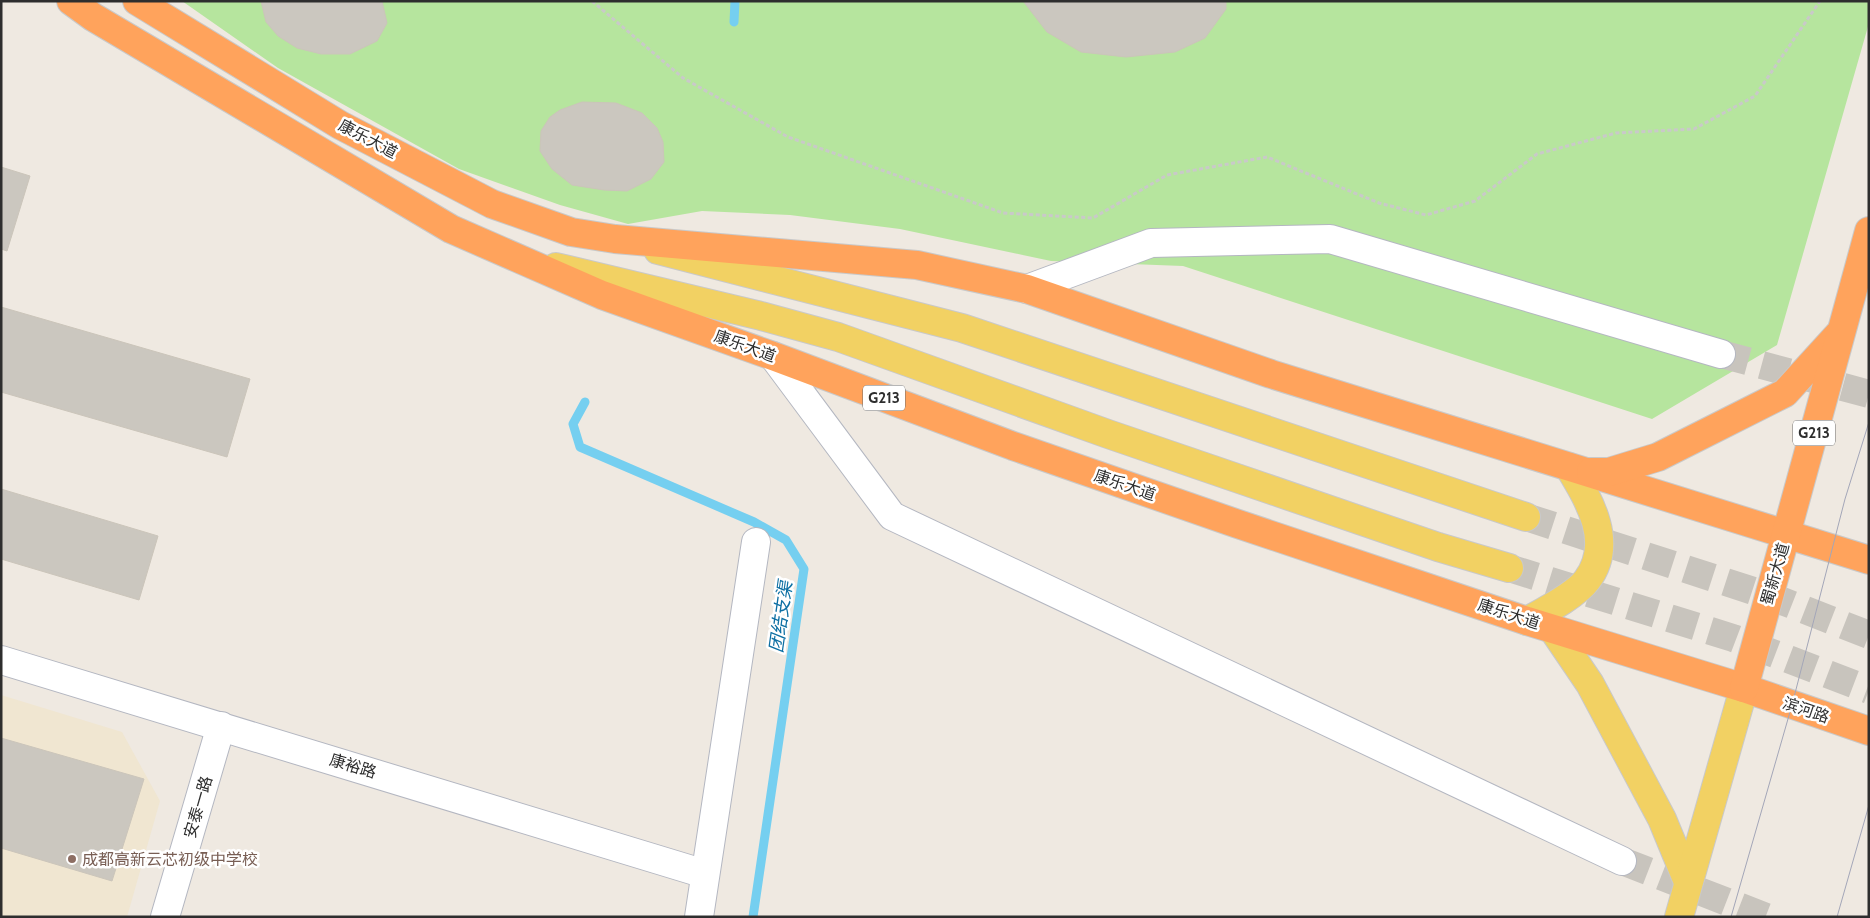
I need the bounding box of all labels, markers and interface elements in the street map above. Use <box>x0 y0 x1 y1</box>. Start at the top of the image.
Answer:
street label: 康乐大道 <box>335 116 401 162</box>
street label: 康乐大道 <box>712 326 778 366</box>
road number: G213 <box>863 386 905 410</box>
road number: G213 <box>1793 420 1835 446</box>
street label: 康乐大道 <box>1092 466 1158 504</box>
street label: 蜀新大道 <box>1757 541 1793 607</box>
water label: 团结支渠 <box>765 577 797 654</box>
street label: 康乐大道 <box>1476 595 1542 633</box>
street label: 滨河路 <box>1780 693 1832 727</box>
street label: 康裕路 <box>327 750 379 782</box>
street label: 安泰一路 <box>180 774 216 840</box>
place label: 成都高新云芯初级中学校 <box>82 850 258 869</box>
marker: 成都高新云芯初级中学校 <box>66 853 78 865</box>

